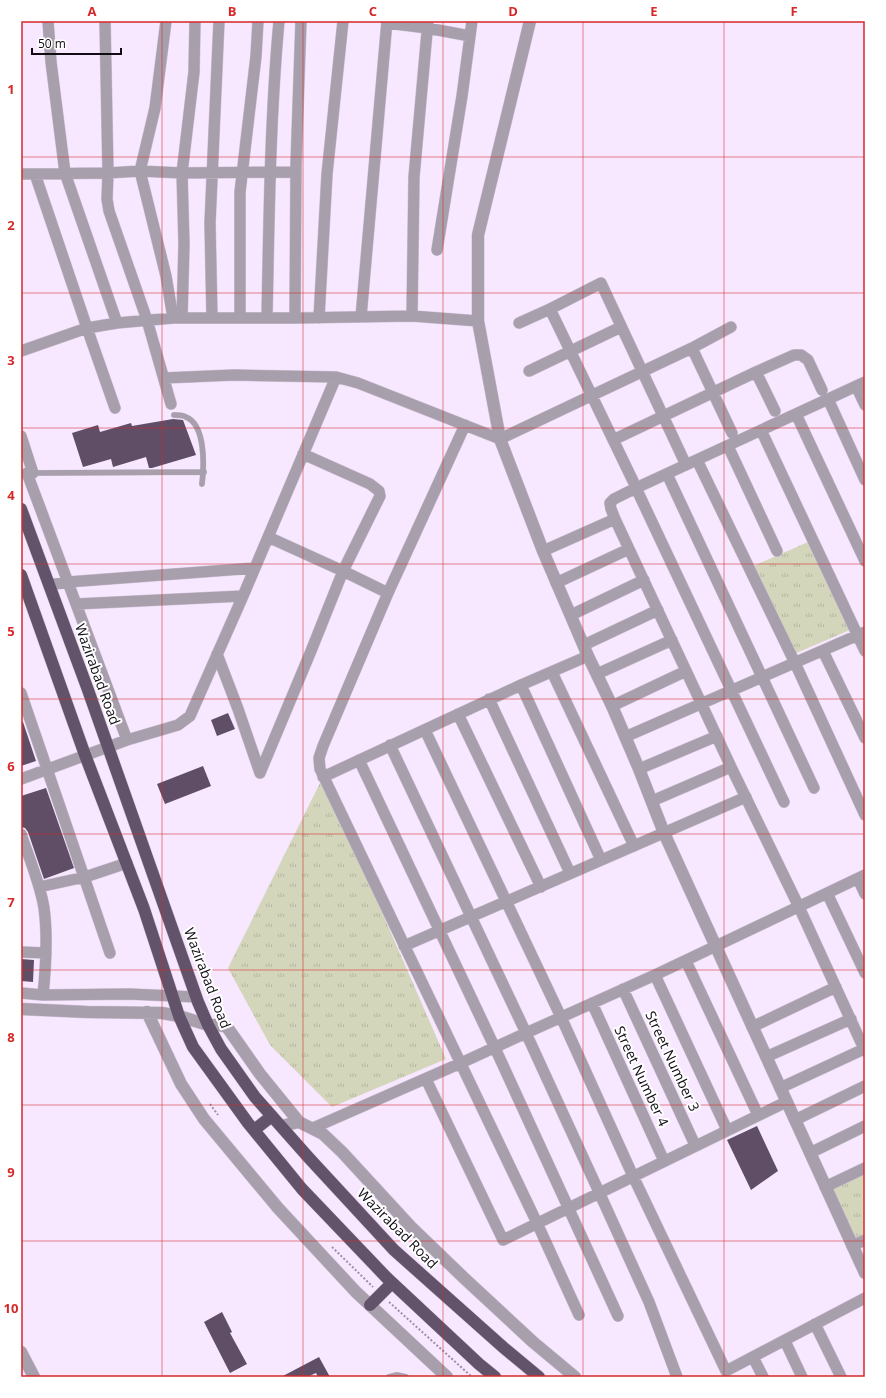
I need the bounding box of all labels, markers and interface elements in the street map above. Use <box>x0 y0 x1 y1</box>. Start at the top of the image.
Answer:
text: A <box>88 2 97 20</box>
text: B <box>228 2 237 20</box>
text: C <box>369 2 377 20</box>
text: D <box>508 2 518 20</box>
text: E <box>650 2 658 20</box>
text: F <box>790 2 798 20</box>
scale bar <box>32 30 121 56</box>
text: 50 m <box>38 35 66 52</box>
text: 1 <box>7 80 15 98</box>
text: 2 <box>7 216 15 234</box>
text: 3 <box>7 351 15 369</box>
text: 4 <box>7 486 15 504</box>
street label: Wazirabad Road <box>71 621 125 727</box>
text: 5 <box>7 622 15 640</box>
text: 6 <box>7 757 15 775</box>
text: 7 <box>7 893 15 911</box>
street label: Wazirabad Road <box>180 925 236 1031</box>
street label: Street Number 3 <box>641 1008 705 1114</box>
street label: Street Number 4 <box>610 1023 674 1129</box>
text: 8 <box>7 1028 15 1046</box>
text: 9 <box>7 1163 15 1181</box>
street label: Wazirabad Road <box>354 1184 442 1272</box>
text: 10 <box>4 1299 18 1317</box>

